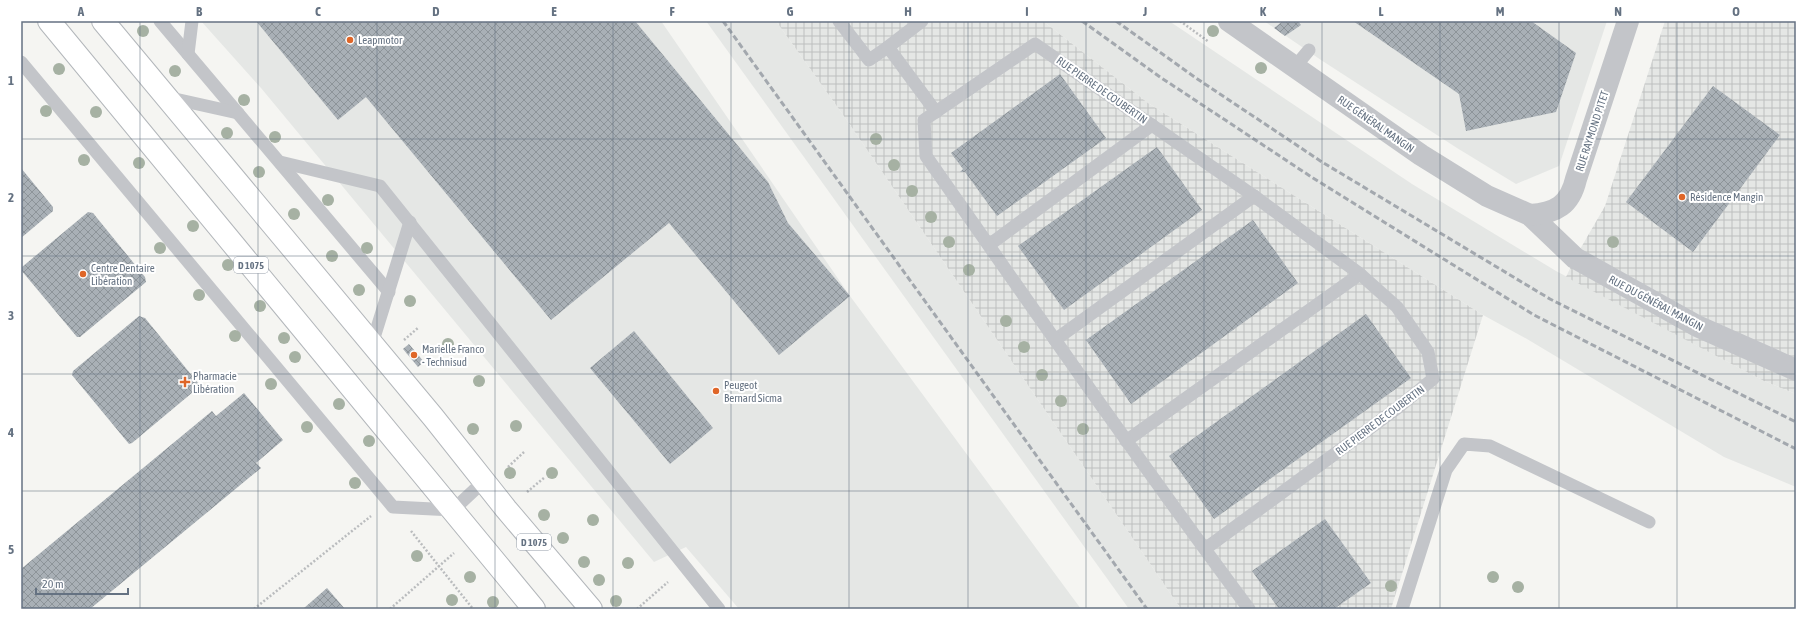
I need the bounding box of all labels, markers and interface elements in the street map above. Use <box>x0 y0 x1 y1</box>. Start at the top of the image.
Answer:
text: A <box>77 4 85 19</box>
text: B <box>196 4 203 19</box>
text: C <box>315 4 321 19</box>
text: D <box>432 4 440 19</box>
text: E <box>551 4 557 19</box>
text: F <box>669 4 675 19</box>
text: G <box>787 4 794 19</box>
text: H <box>904 4 912 19</box>
text: I <box>1025 4 1029 19</box>
text: J <box>1142 4 1147 19</box>
text: K <box>1260 4 1267 19</box>
text: L <box>1378 4 1384 19</box>
text: M <box>1496 4 1505 19</box>
text: N <box>1614 4 1622 19</box>
text: O <box>1732 4 1740 19</box>
place label: Leapmotor <box>358 34 403 46</box>
marker: Leapmotor <box>345 35 355 45</box>
street label: RUE PIERRE DE COUBERTIN <box>1054 54 1150 126</box>
text: 1 <box>8 73 14 88</box>
street label: RUE RAYMOND PITET <box>1573 89 1611 173</box>
street label: RUE GÉNÉRAL MANGIN <box>1335 93 1417 155</box>
text: 2 <box>8 190 14 205</box>
place label: Résidence Mangin <box>1690 191 1763 203</box>
marker: Résidence Mangin <box>1677 192 1687 202</box>
road number: D 1075 <box>234 257 268 273</box>
place label: Centre Dentaire Libération <box>91 262 155 287</box>
marker: Centre Dentaire Libération <box>78 269 88 279</box>
street label: RUE DU GÉNÉRAL MANGIN <box>1607 273 1705 333</box>
text: 3 <box>8 308 14 323</box>
place label: Marielle Franco - Technisud <box>422 343 484 368</box>
marker: Marielle Franco - Technisud <box>409 350 419 360</box>
place label: Pharmacie Libération <box>193 370 237 395</box>
marker: Pharmacie Libération <box>180 377 190 387</box>
place label: Peugeot Bernard Sicma <box>724 379 782 404</box>
street label: RUE PIERRE DE COUBERTIN <box>1333 383 1427 457</box>
marker: Peugeot Bernard Sicma <box>711 386 721 396</box>
text: 4 <box>7 425 14 440</box>
road number: D 1075 <box>517 534 551 550</box>
text: 5 <box>8 542 14 557</box>
scale bar <box>36 570 128 596</box>
text: 20 m <box>42 577 64 591</box>

